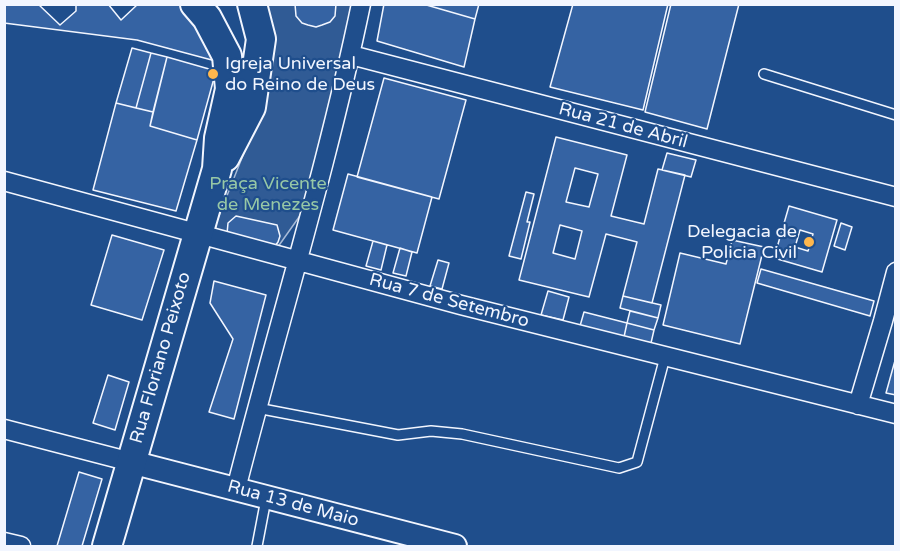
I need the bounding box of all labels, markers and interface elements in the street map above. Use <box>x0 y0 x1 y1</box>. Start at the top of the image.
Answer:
place label: Igreja Universal do Reino de Deus <box>225 53 375 96</box>
marker: Igreja Universal do Reino de Deus <box>206 67 220 81</box>
street label: Rua 21 de Abril <box>556 98 690 154</box>
park label: Praça Vicente de Menezes <box>209 173 327 216</box>
place label: Delegacia de Policia Civil <box>687 221 797 264</box>
marker: Delegacia de Policia Civil <box>802 235 816 249</box>
street label: Rua 7 de Setembro <box>367 269 531 333</box>
street label: Rua Floriano Peixoto <box>126 270 196 446</box>
street label: Rua 13 de Maio <box>225 476 361 532</box>

